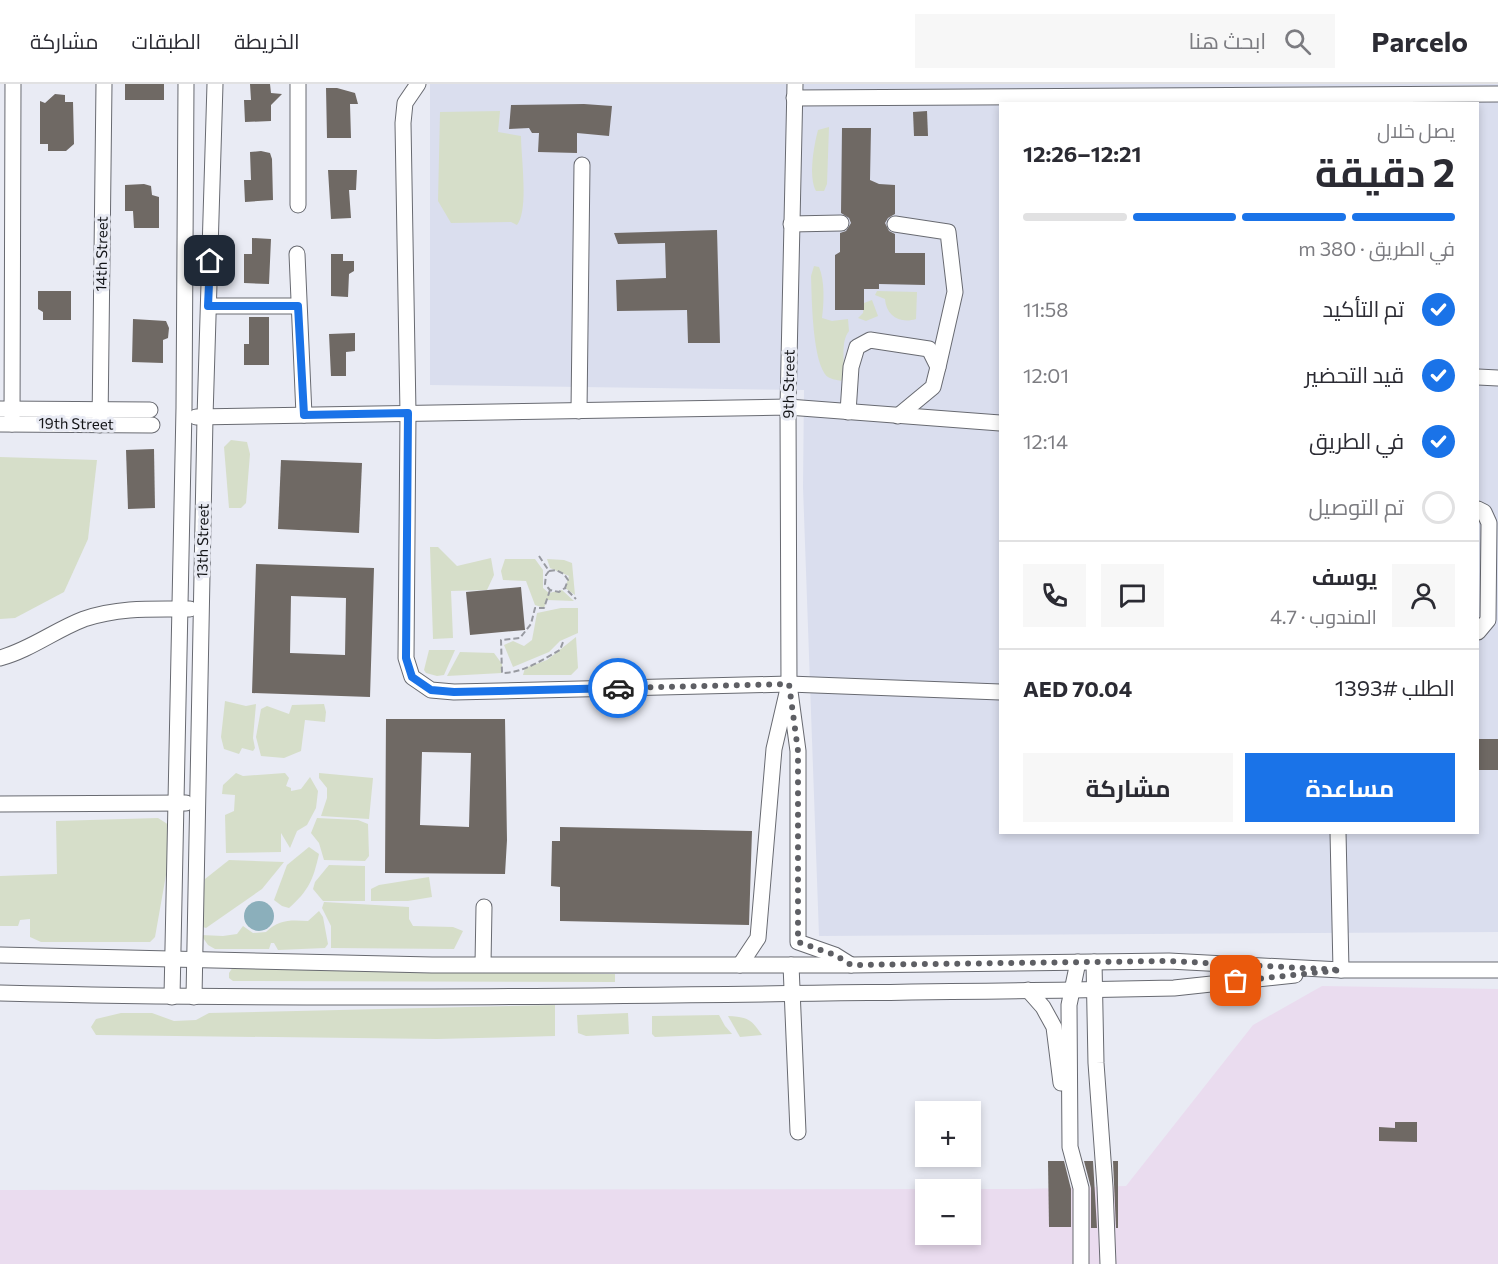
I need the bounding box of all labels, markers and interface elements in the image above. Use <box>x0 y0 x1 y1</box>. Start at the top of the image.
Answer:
search box <box>915 14 1335 68</box>
text: Parcelo <box>1371 24 1468 58</box>
icon: search <box>1281 25 1314 58</box>
text: ابحث هنا <box>1189 27 1266 54</box>
text: مشاركة <box>30 28 99 53</box>
text: الطبقات <box>132 28 201 53</box>
text: الخريطة <box>234 28 300 53</box>
text: يصل خلال <box>1377 118 1455 142</box>
text: 12:21–12:26 <box>1023 140 1142 167</box>
text: 2 دقيقة <box>1315 147 1455 195</box>
street label: 14th Street <box>91 216 111 292</box>
pin <box>184 235 235 286</box>
text: في الطريق · 380 m <box>1298 236 1455 260</box>
icon: home <box>193 244 226 277</box>
icon: check <box>1422 293 1455 326</box>
text: تم التأكيد <box>1323 295 1404 322</box>
text: 11:58 <box>1023 297 1068 321</box>
street label: 9th Street <box>778 349 798 419</box>
icon: check <box>1422 359 1455 392</box>
text: قيد التحضير <box>1305 361 1404 388</box>
text: 12:01 <box>1023 363 1069 387</box>
street label: 19th Street <box>38 413 114 433</box>
icon: check <box>1422 425 1455 458</box>
text: في الطريق <box>1309 427 1404 454</box>
text: 12:14 <box>1023 429 1068 453</box>
text: تم التوصيل <box>1308 493 1404 520</box>
street label: 13th Street <box>192 503 212 579</box>
text: يوسف <box>1312 563 1377 590</box>
button: phone <box>1023 564 1086 627</box>
button: chat <box>1101 564 1164 627</box>
button: person <box>1392 564 1455 627</box>
text: المندوب · 4.7 <box>1270 604 1377 628</box>
courier <box>588 658 648 718</box>
icon: car <box>602 672 635 705</box>
text: الطلب #1393 <box>1335 674 1455 701</box>
text: AED 70.04 <box>1023 675 1132 702</box>
button: مشاركة <box>1023 753 1233 822</box>
button: مساعدة <box>1245 753 1455 822</box>
pin <box>1210 955 1261 1006</box>
icon: bag <box>1219 964 1252 997</box>
map controls <box>915 1101 981 1245</box>
button: + <box>915 1101 981 1167</box>
button: − <box>915 1179 981 1245</box>

